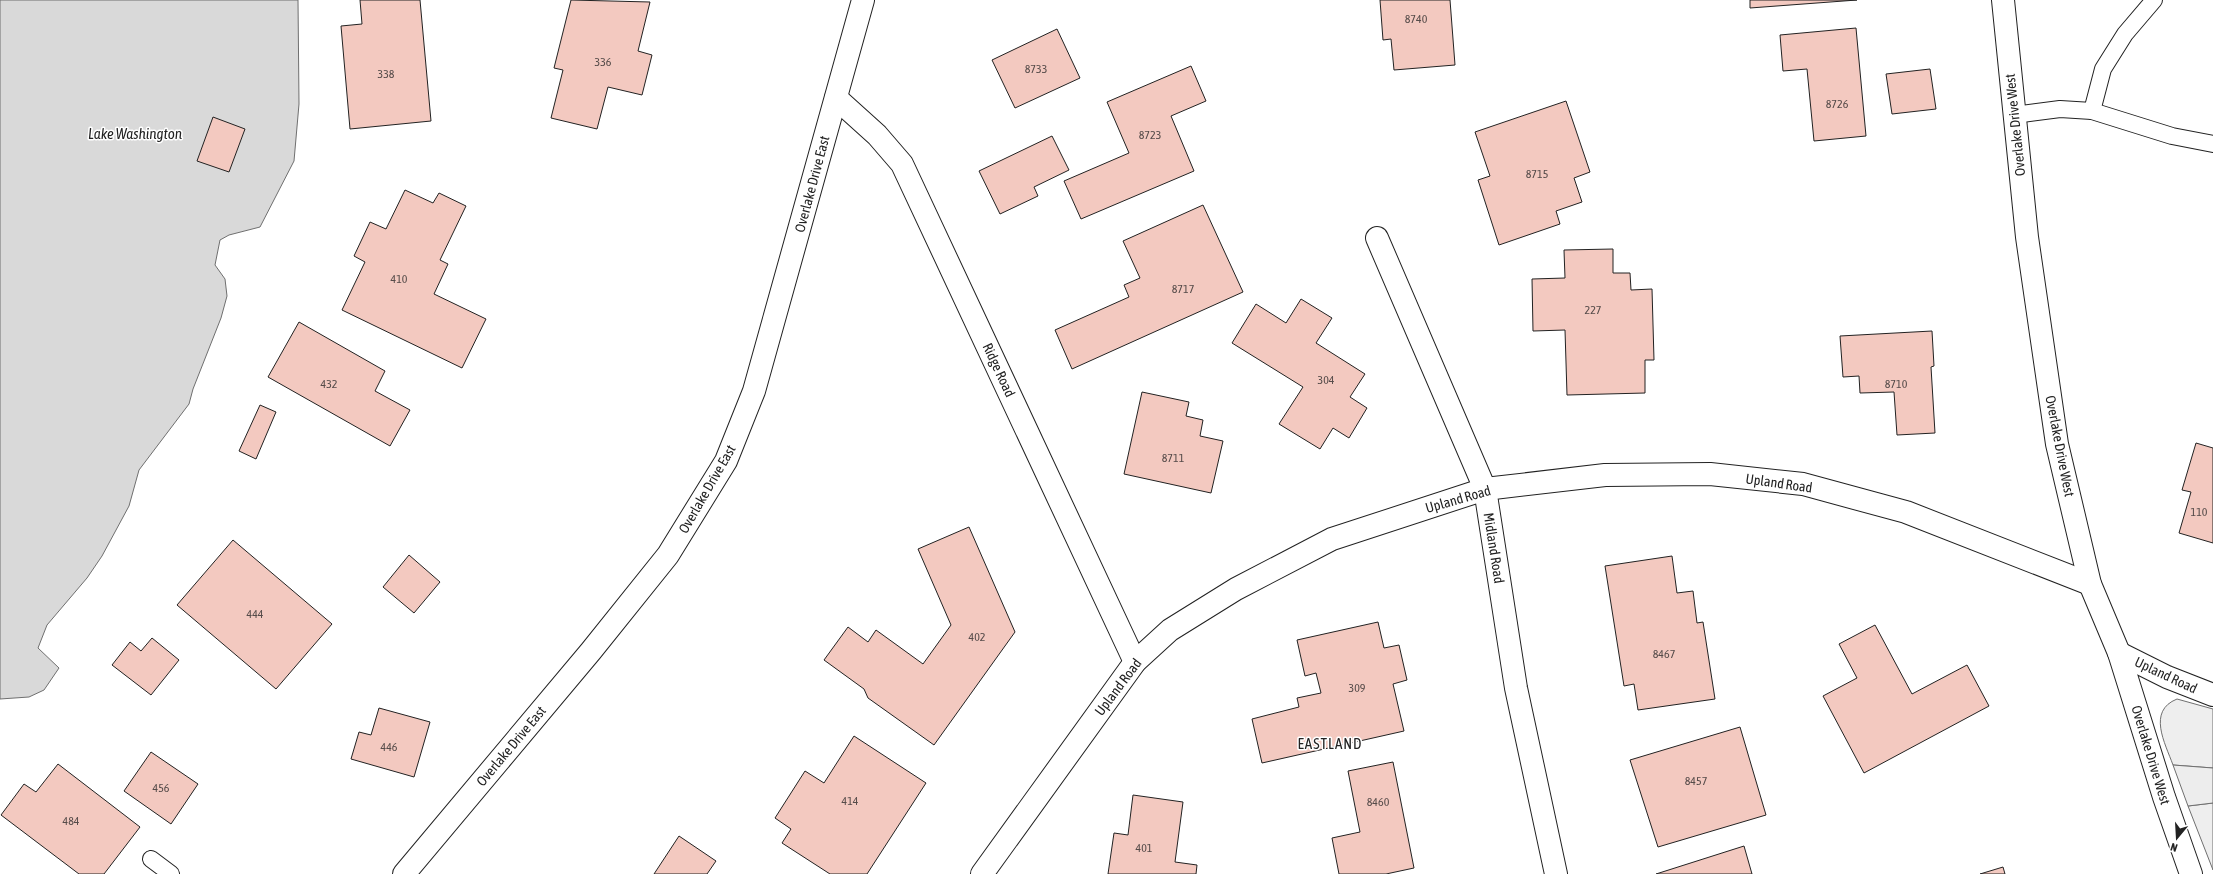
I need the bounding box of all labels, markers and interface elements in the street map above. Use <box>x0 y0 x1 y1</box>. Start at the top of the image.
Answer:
house number: 8740 <box>1405 12 1428 26</box>
house number: 336 <box>595 55 612 69</box>
house number: 8733 <box>1025 62 1047 76</box>
house number: 338 <box>378 67 395 81</box>
street label: Overlake Drive West <box>2002 73 2028 177</box>
house number: 8726 <box>1826 97 1849 111</box>
water label: Lake Washington <box>88 125 182 142</box>
house number: 8723 <box>1139 128 1161 142</box>
street label: Overlake Drive East <box>791 134 833 234</box>
house number: 8715 <box>1526 167 1548 181</box>
house number: 410 <box>391 272 408 286</box>
house number: 8717 <box>1172 282 1195 296</box>
house number: 227 <box>1585 303 1602 317</box>
street label: Ridge Road <box>980 341 1018 399</box>
house number: 304 <box>1318 373 1335 387</box>
house number: 432 <box>321 377 337 391</box>
house number: 8710 <box>1885 377 1908 391</box>
street label: Overlake Drive West <box>2042 394 2078 498</box>
street label: Overlake Drive East <box>675 442 739 536</box>
house number: 8711 <box>1162 451 1185 465</box>
street label: Upland Road <box>1745 470 1813 496</box>
street label: Upland Road <box>1424 482 1492 516</box>
house number: 110 <box>2191 505 2208 519</box>
street label: Midland Road <box>1481 511 1507 585</box>
house number: 444 <box>247 607 264 621</box>
house number: 402 <box>969 630 985 644</box>
house number: 8467 <box>1653 647 1676 661</box>
street label: Upland Road <box>2132 654 2200 696</box>
street label: Upland Road <box>1091 655 1145 719</box>
house number: 309 <box>1349 681 1366 695</box>
street label: Overlake Drive East <box>473 703 549 789</box>
street label: Overlake Drive West <box>2128 703 2174 807</box>
district label: EASTLAND <box>1297 735 1363 752</box>
house number: 446 <box>381 740 398 754</box>
house number: 8457 <box>1685 774 1708 788</box>
house number: 456 <box>153 781 170 795</box>
house number: 414 <box>842 794 859 808</box>
house number: 8460 <box>1367 795 1390 809</box>
house number: 484 <box>63 814 80 828</box>
north arrow <box>2157 818 2197 858</box>
house number: 401 <box>1136 841 1153 855</box>
text: N <box>2169 841 2179 854</box>

